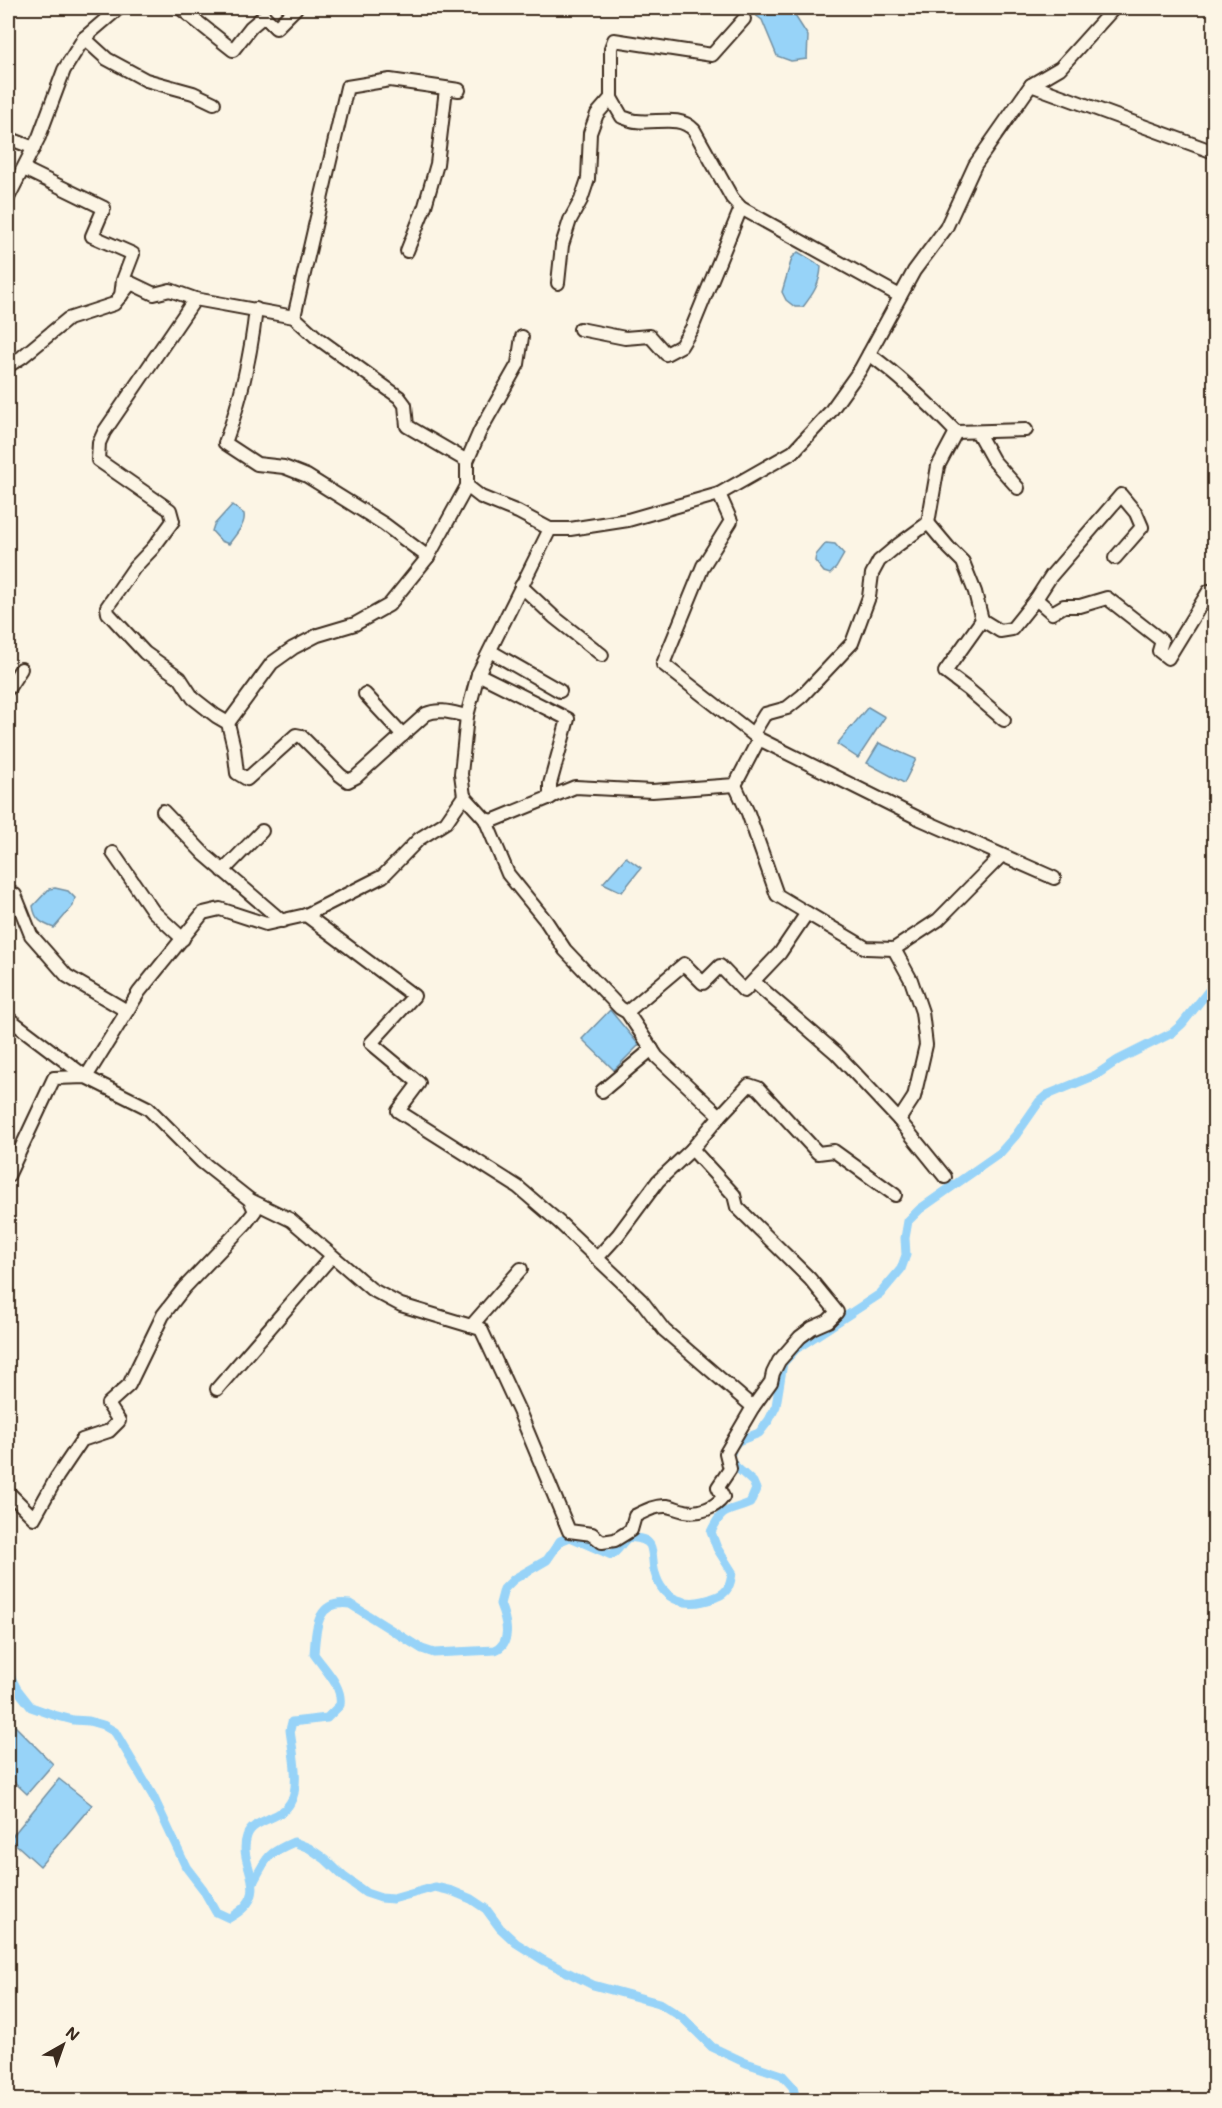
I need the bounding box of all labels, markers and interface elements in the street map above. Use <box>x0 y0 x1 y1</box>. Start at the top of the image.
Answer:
north arrow <box>33 2015 93 2075</box>
text: N <box>62 2021 84 2045</box>

